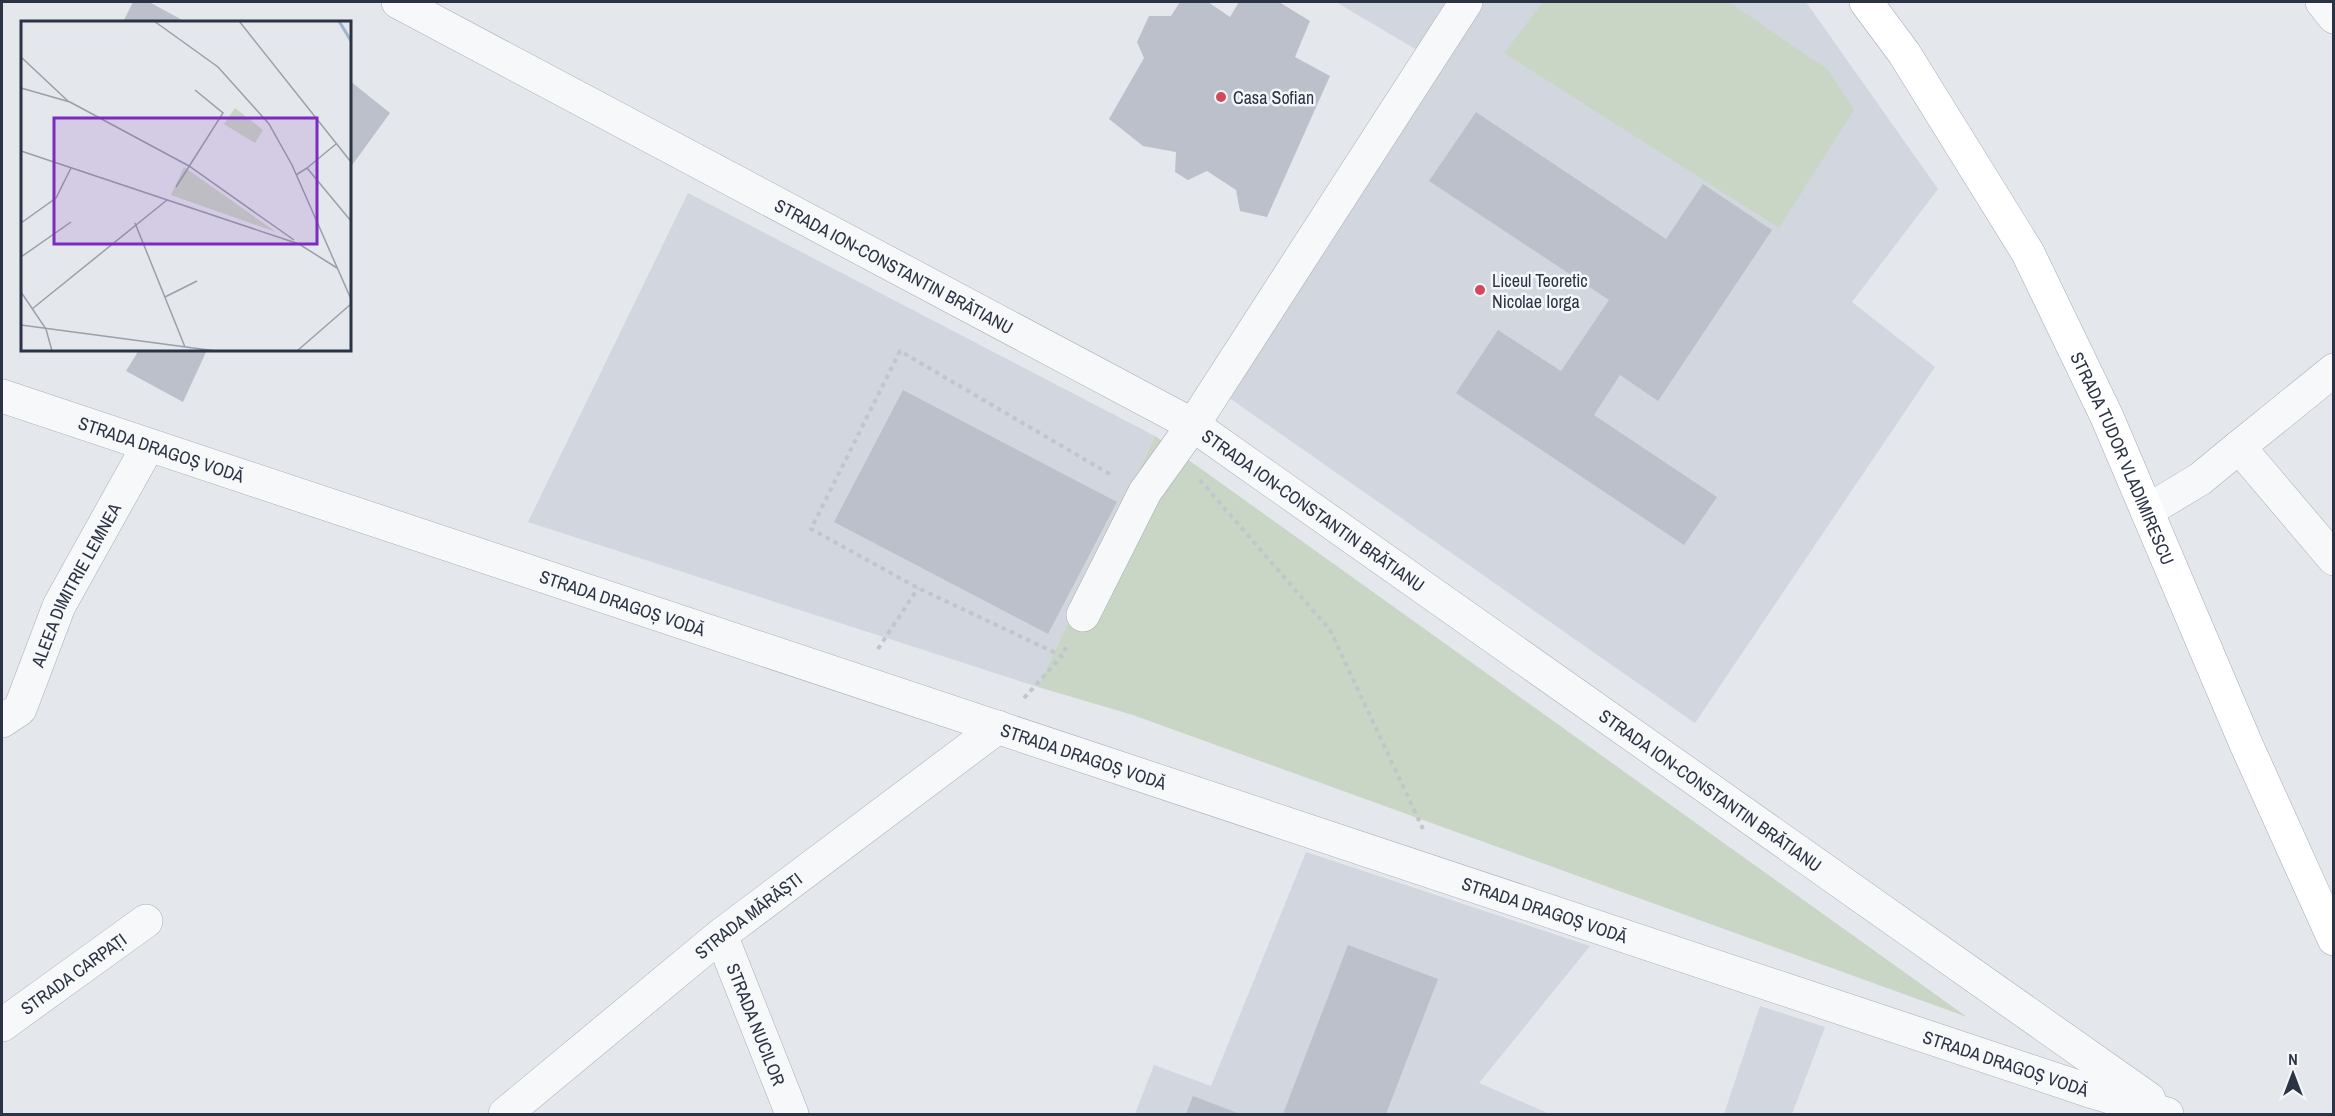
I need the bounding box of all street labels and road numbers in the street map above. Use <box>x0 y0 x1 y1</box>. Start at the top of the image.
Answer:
street label: STRADA ION-CONSTANTIN BRĂTIANU <box>770 192 1018 340</box>
street label: STRADA TUDOR VLADIMIRESCU <box>2065 347 2181 568</box>
street label: STRADA DRAGOȘ VODĂ <box>75 410 248 488</box>
street label: STRADA ION-CONSTANTIN BRĂTIANU <box>1197 423 1430 597</box>
street label: ALEEA DIMITRIE LEMNEA <box>24 498 127 671</box>
street label: STRADA DRAGOȘ VODĂ <box>536 563 709 642</box>
street label: STRADA ION-CONSTANTIN BRĂTIANU <box>1594 703 1827 877</box>
street label: STRADA DRAGOȘ VODĂ <box>998 717 1170 795</box>
street label: STRADA MĂRĂȘTI <box>689 866 807 964</box>
street label: STRADA DRAGOȘ VODĂ <box>1459 870 1631 949</box>
street label: STRADA CARPAȚI <box>15 927 131 1020</box>
street label: STRADA NUCILOR <box>721 959 792 1089</box>
street label: STRADA DRAGOȘ VODĂ <box>1920 1024 2092 1102</box>

